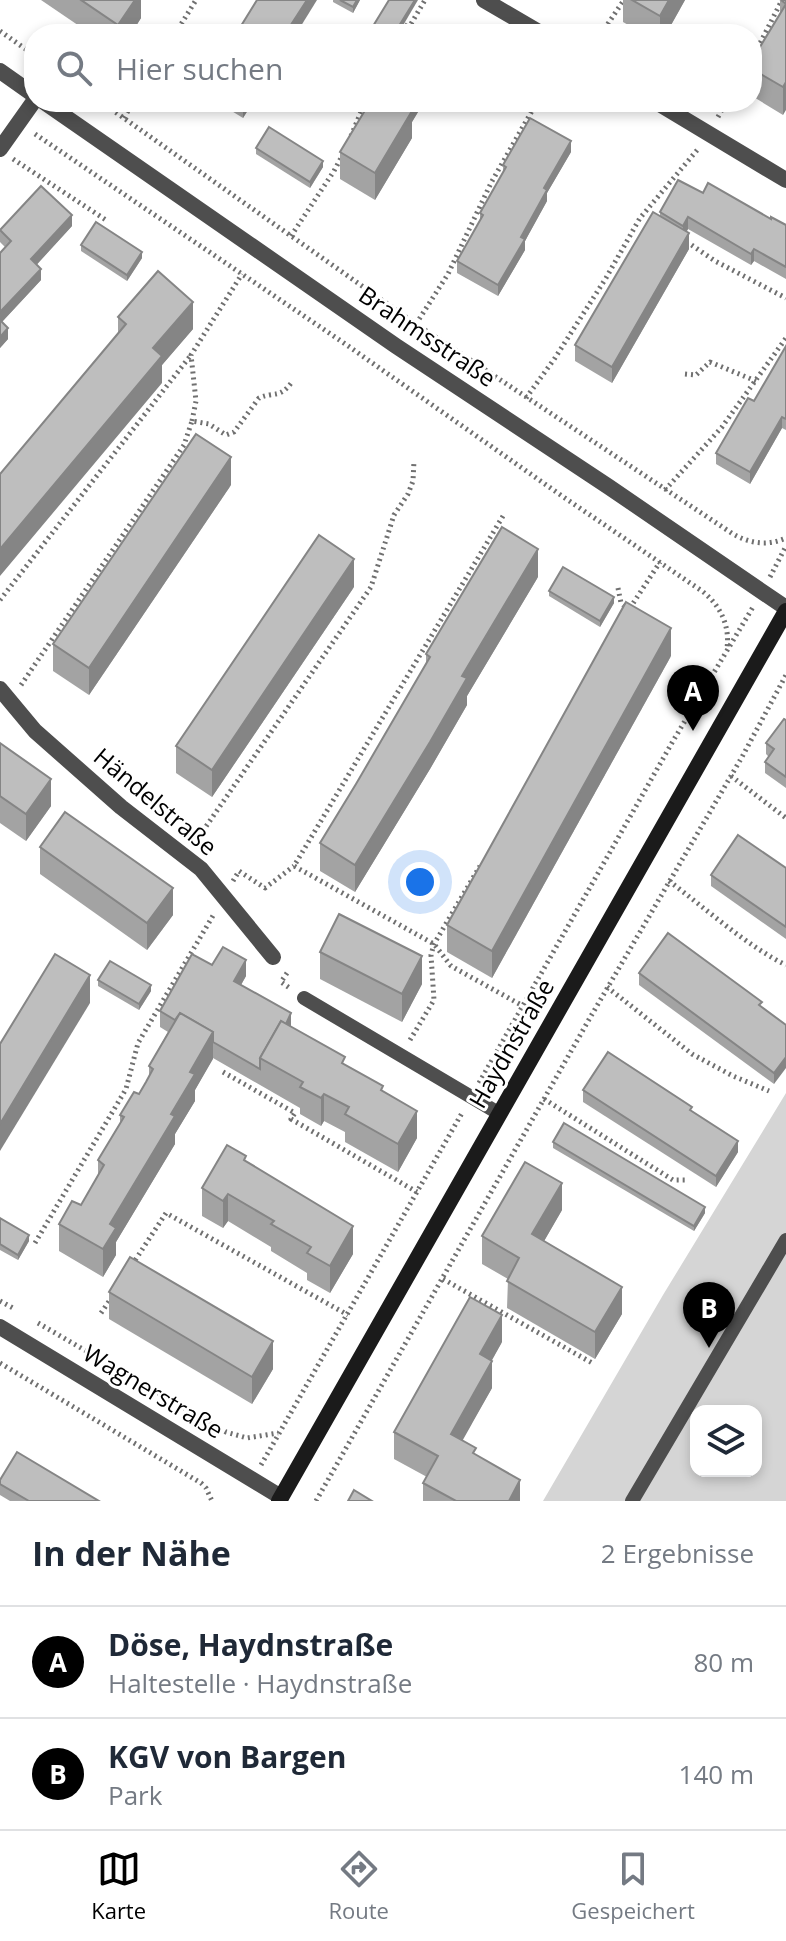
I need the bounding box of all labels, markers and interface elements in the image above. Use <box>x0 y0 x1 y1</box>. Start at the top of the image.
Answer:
search box <box>24 24 762 112</box>
icon: search <box>52 46 96 90</box>
text: Hier suchen <box>116 48 283 89</box>
street label: Brahmsstraße <box>353 278 503 394</box>
pin: A <box>667 665 719 731</box>
street label: Händelstraße <box>87 740 225 862</box>
your location <box>400 862 440 902</box>
street label: Haydnstraße <box>460 973 561 1114</box>
pin: B <box>683 1282 735 1348</box>
street label: Wagnerstraße <box>78 1336 230 1446</box>
map controls <box>690 1405 762 1477</box>
button: layers <box>690 1405 762 1477</box>
text: In der Nähe <box>32 1530 231 1576</box>
text: 2 Ergebnisse <box>601 1535 754 1571</box>
text: Döse, Haydnstraße <box>108 1624 393 1665</box>
text: A <box>49 1644 67 1680</box>
text: 80 m <box>693 1644 754 1680</box>
text: Haltestelle · Haydnstraße <box>108 1665 412 1701</box>
text: KGV von Bargen <box>108 1736 346 1777</box>
text: B <box>49 1756 67 1792</box>
text: 140 m <box>679 1756 754 1792</box>
text: Park <box>108 1777 162 1813</box>
tab: Karte <box>91 1847 146 1925</box>
tab: Route <box>328 1847 389 1925</box>
tab: Gespeichert <box>571 1847 695 1925</box>

